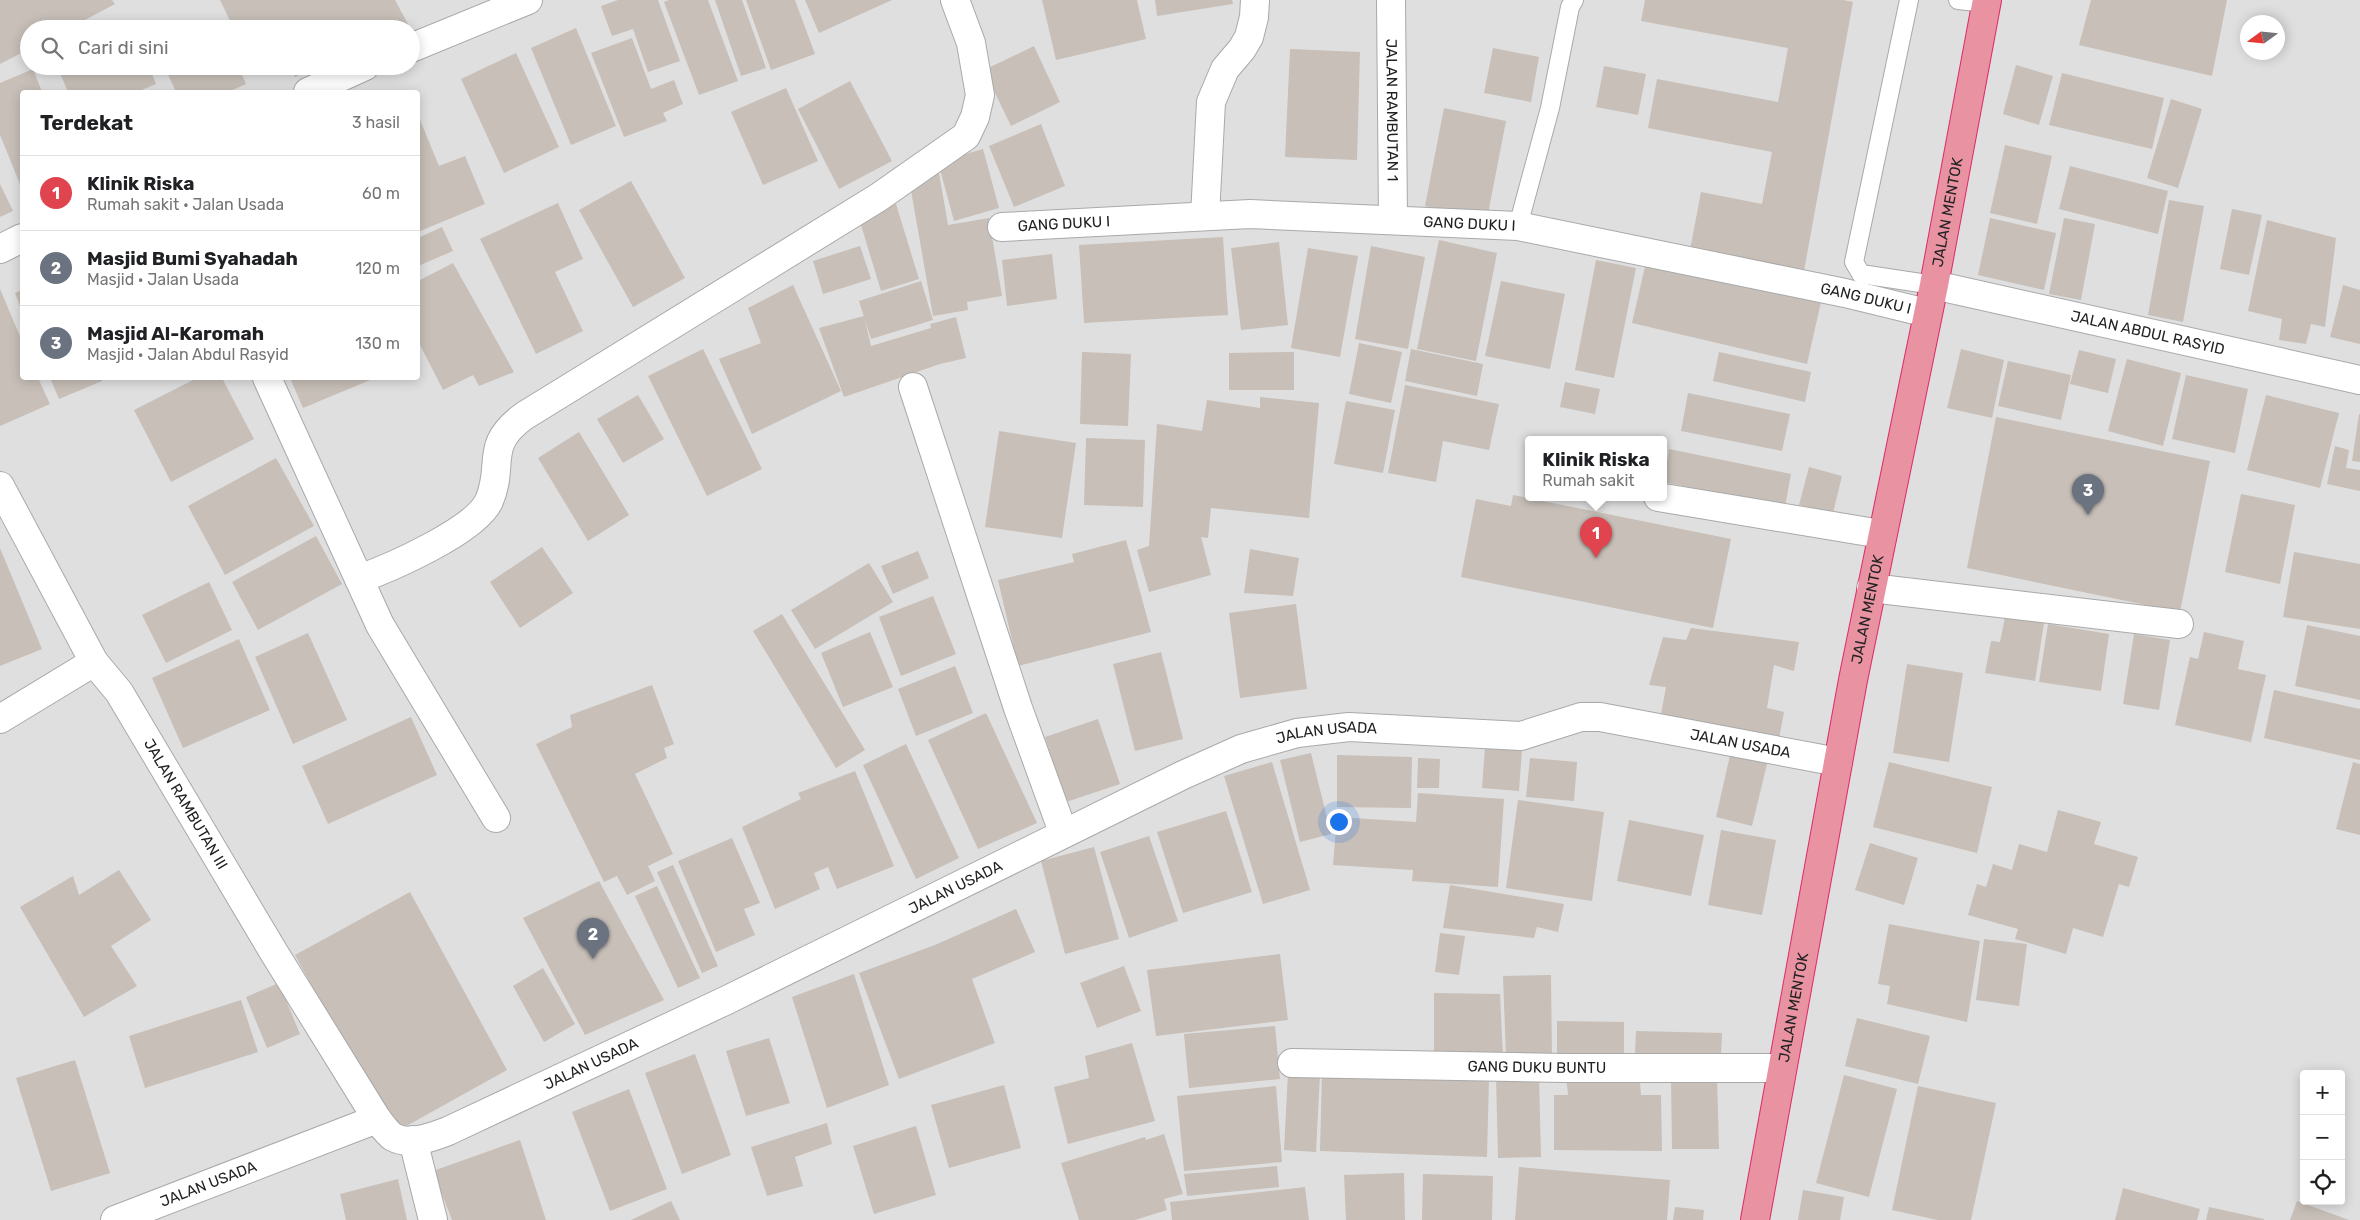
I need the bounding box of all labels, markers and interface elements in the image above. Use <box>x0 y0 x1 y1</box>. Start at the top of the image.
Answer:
north arrow <box>2240 15 2285 60</box>
search box <box>20 20 420 75</box>
icon: search <box>38 34 66 62</box>
text: Cari di sini <box>78 36 169 59</box>
street label: JALAN RAMBUTAN 1 <box>1382 39 1402 181</box>
text: Terdekat <box>40 110 133 135</box>
text: 3 hasil <box>352 113 400 132</box>
street label: JALAN MENTOK <box>1929 156 1967 269</box>
text: Klinik Riska <box>87 172 194 195</box>
text: 1 <box>52 184 60 203</box>
text: 60 m <box>362 184 400 203</box>
text: Rumah sakit · Jalan Usada <box>87 195 284 214</box>
street label: GANG DUKU I <box>1017 212 1111 235</box>
street label: GANG DUKU I <box>1423 213 1516 235</box>
text: Masjid Bumi Syahadah <box>87 247 298 270</box>
text: 2 <box>51 259 61 278</box>
text: 120 m <box>355 259 400 278</box>
text: Masjid · Jalan Usada <box>87 270 239 289</box>
street label: GANG DUKU I <box>1819 279 1913 318</box>
street label: JALAN ABDUL RASYID <box>2069 307 2226 359</box>
text: Masjid Al-Karomah <box>87 322 264 345</box>
text: 3 <box>51 334 61 353</box>
text: 130 m <box>355 334 400 353</box>
text: Masjid · Jalan Abdul Rasyid <box>87 345 289 364</box>
popup <box>1525 436 1667 501</box>
text: Klinik Riska <box>1542 448 1650 471</box>
text: Rumah sakit <box>1542 471 1635 490</box>
pin: 3 <box>2072 474 2104 515</box>
pin: 1 <box>1580 517 1612 558</box>
street label: JALAN MENTOK <box>1848 553 1887 666</box>
street label: JALAN USADA <box>1274 718 1378 748</box>
street label: JALAN USADA <box>1689 725 1792 762</box>
street label: JALAN RAMBUTAN III <box>140 736 231 873</box>
your location <box>1326 809 1352 835</box>
street label: JALAN USADA <box>906 857 1005 918</box>
pin: 2 <box>577 918 609 959</box>
street label: JALAN MENTOK <box>1775 951 1812 1064</box>
street label: JALAN USADA <box>541 1034 641 1094</box>
street label: GANG DUKU BUNTU <box>1467 1057 1606 1077</box>
map controls <box>2300 1070 2345 1205</box>
button: + <box>2300 1070 2345 1115</box>
button: − <box>2300 1115 2345 1160</box>
street label: JALAN USADA <box>157 1157 259 1211</box>
button: locate <box>2300 1160 2345 1205</box>

